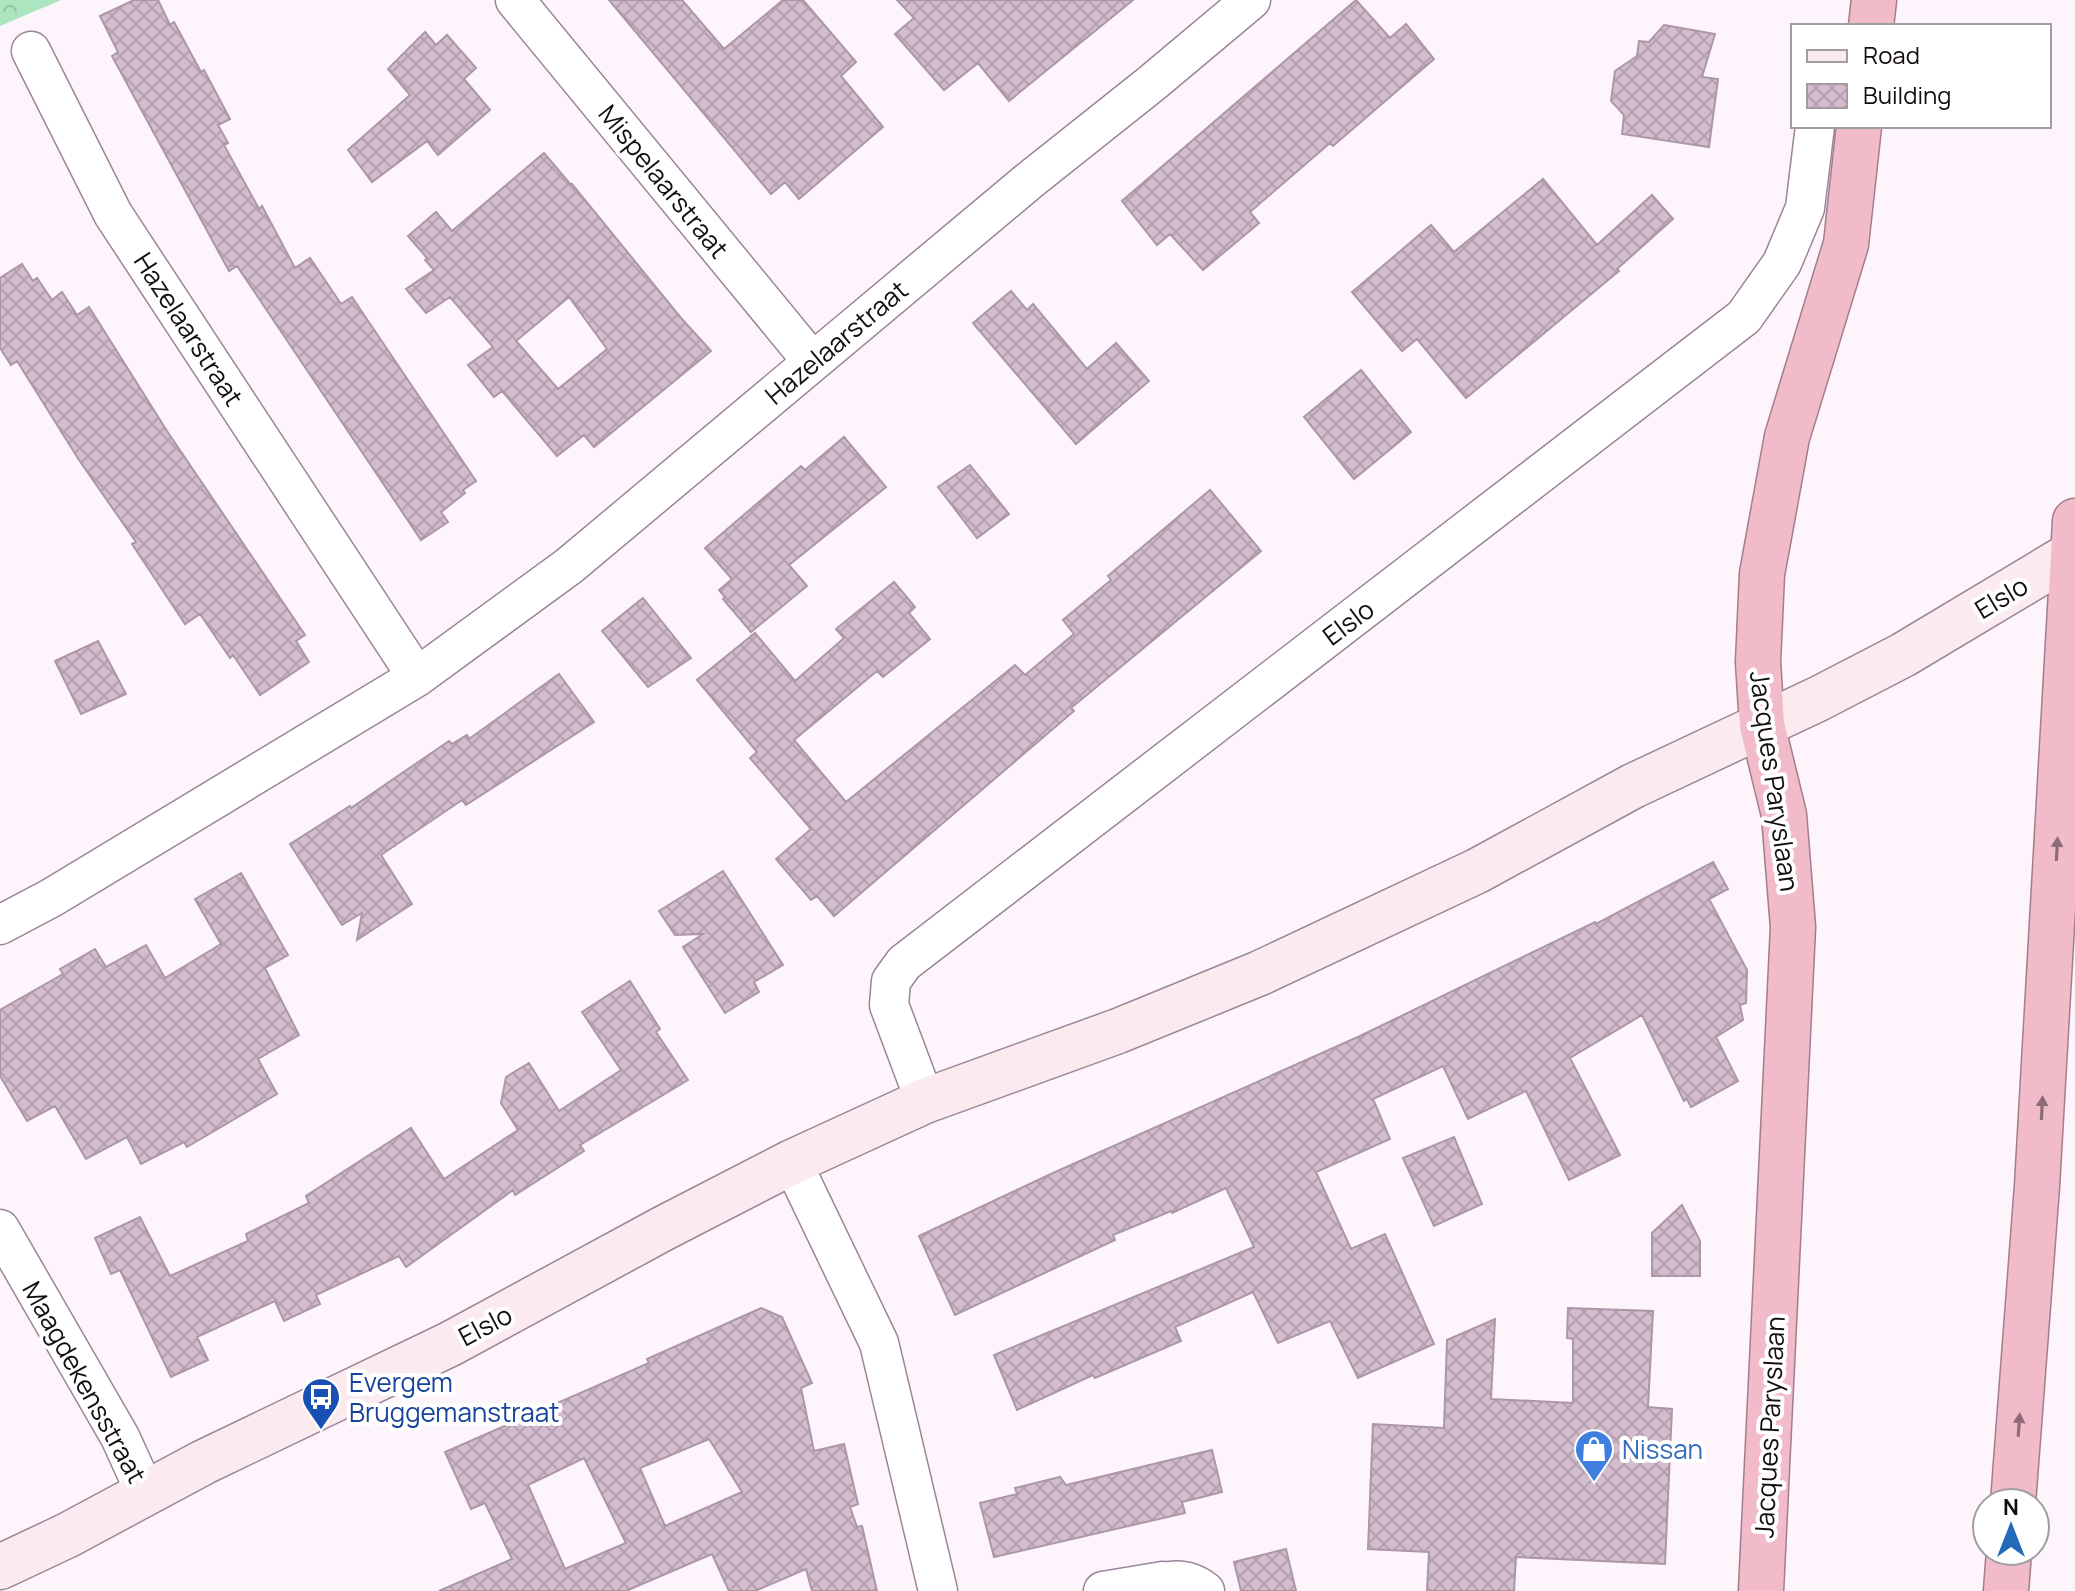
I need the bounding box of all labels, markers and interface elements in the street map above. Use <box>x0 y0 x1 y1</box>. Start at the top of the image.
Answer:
legend <box>1791 24 2051 128</box>
text: Road <box>1863 38 1920 71</box>
text: Building <box>1863 78 1951 111</box>
street label: Mispelaarstraat <box>591 97 737 265</box>
street label: Hazelaarstraat <box>126 245 252 413</box>
street label: Hazelaarstraat <box>757 272 915 412</box>
street label: Elslo <box>1968 567 2034 627</box>
street label: Elslo <box>1315 591 1381 653</box>
street label: Jacques Paryslaan <box>1742 668 1808 894</box>
one-way arrow <box>2050 836 2063 861</box>
one-way arrow <box>2035 1095 2048 1121</box>
street label: Maagdekensstraat <box>15 1275 155 1489</box>
street label: Elslo <box>452 1296 518 1354</box>
street label: Jacques Paryslaan <box>1745 1315 1793 1539</box>
place label: Evergem Bruggemanstraat <box>349 1364 560 1430</box>
bus stop icon: Evergem Bruggemanstraat <box>300 1376 342 1431</box>
one-way arrow <box>2013 1412 2026 1437</box>
shop icon: Nissan <box>1573 1428 1615 1483</box>
place label: Nissan <box>1622 1431 1703 1467</box>
north arrow <box>1971 1487 2051 1567</box>
text: N <box>2003 1492 2019 1522</box>

